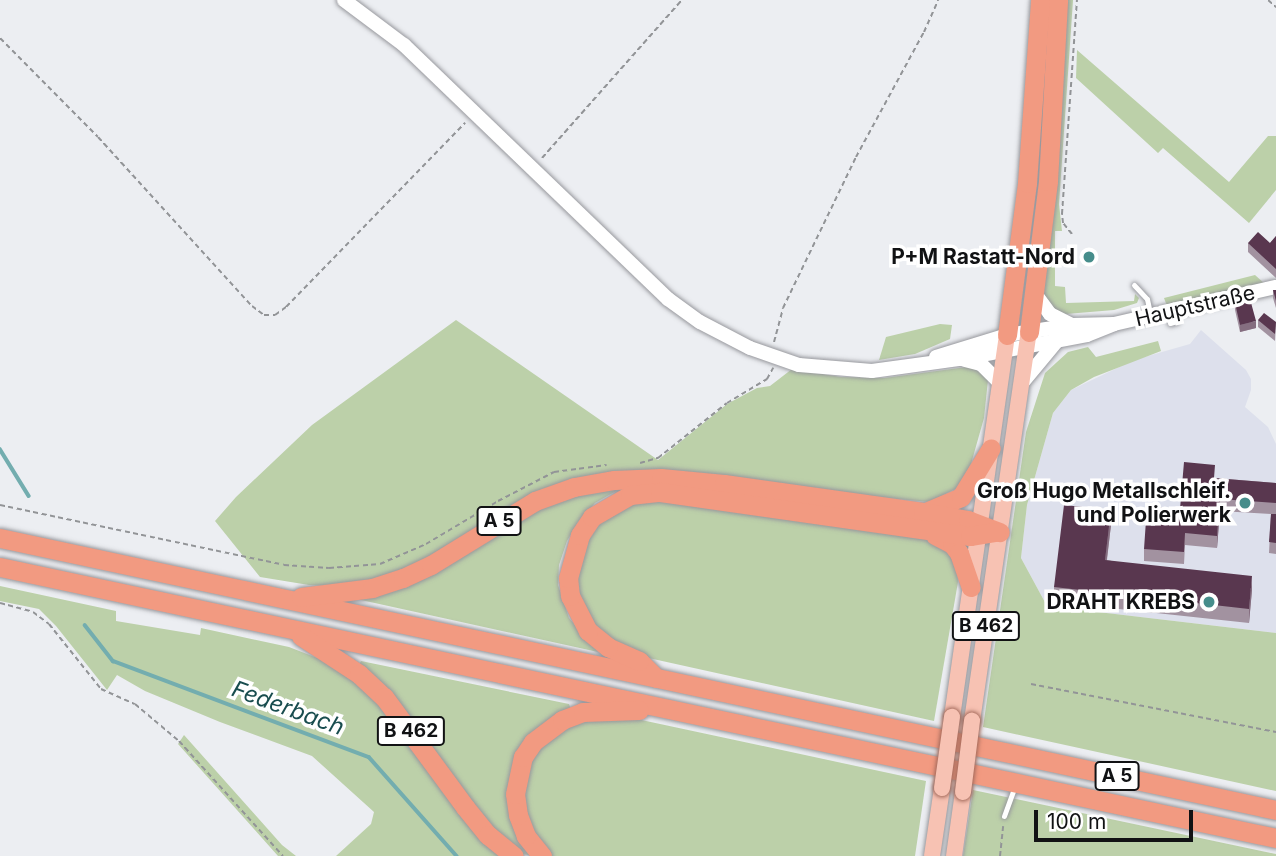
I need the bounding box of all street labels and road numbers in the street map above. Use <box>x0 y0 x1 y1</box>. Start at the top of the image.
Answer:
street label: Hauptstraße <box>1133 280 1257 332</box>
road number: A 5 <box>476 506 522 536</box>
road number: B 462 <box>951 610 1021 642</box>
road number: B 462 <box>376 716 446 746</box>
road number: A 5 <box>1094 761 1140 792</box>

